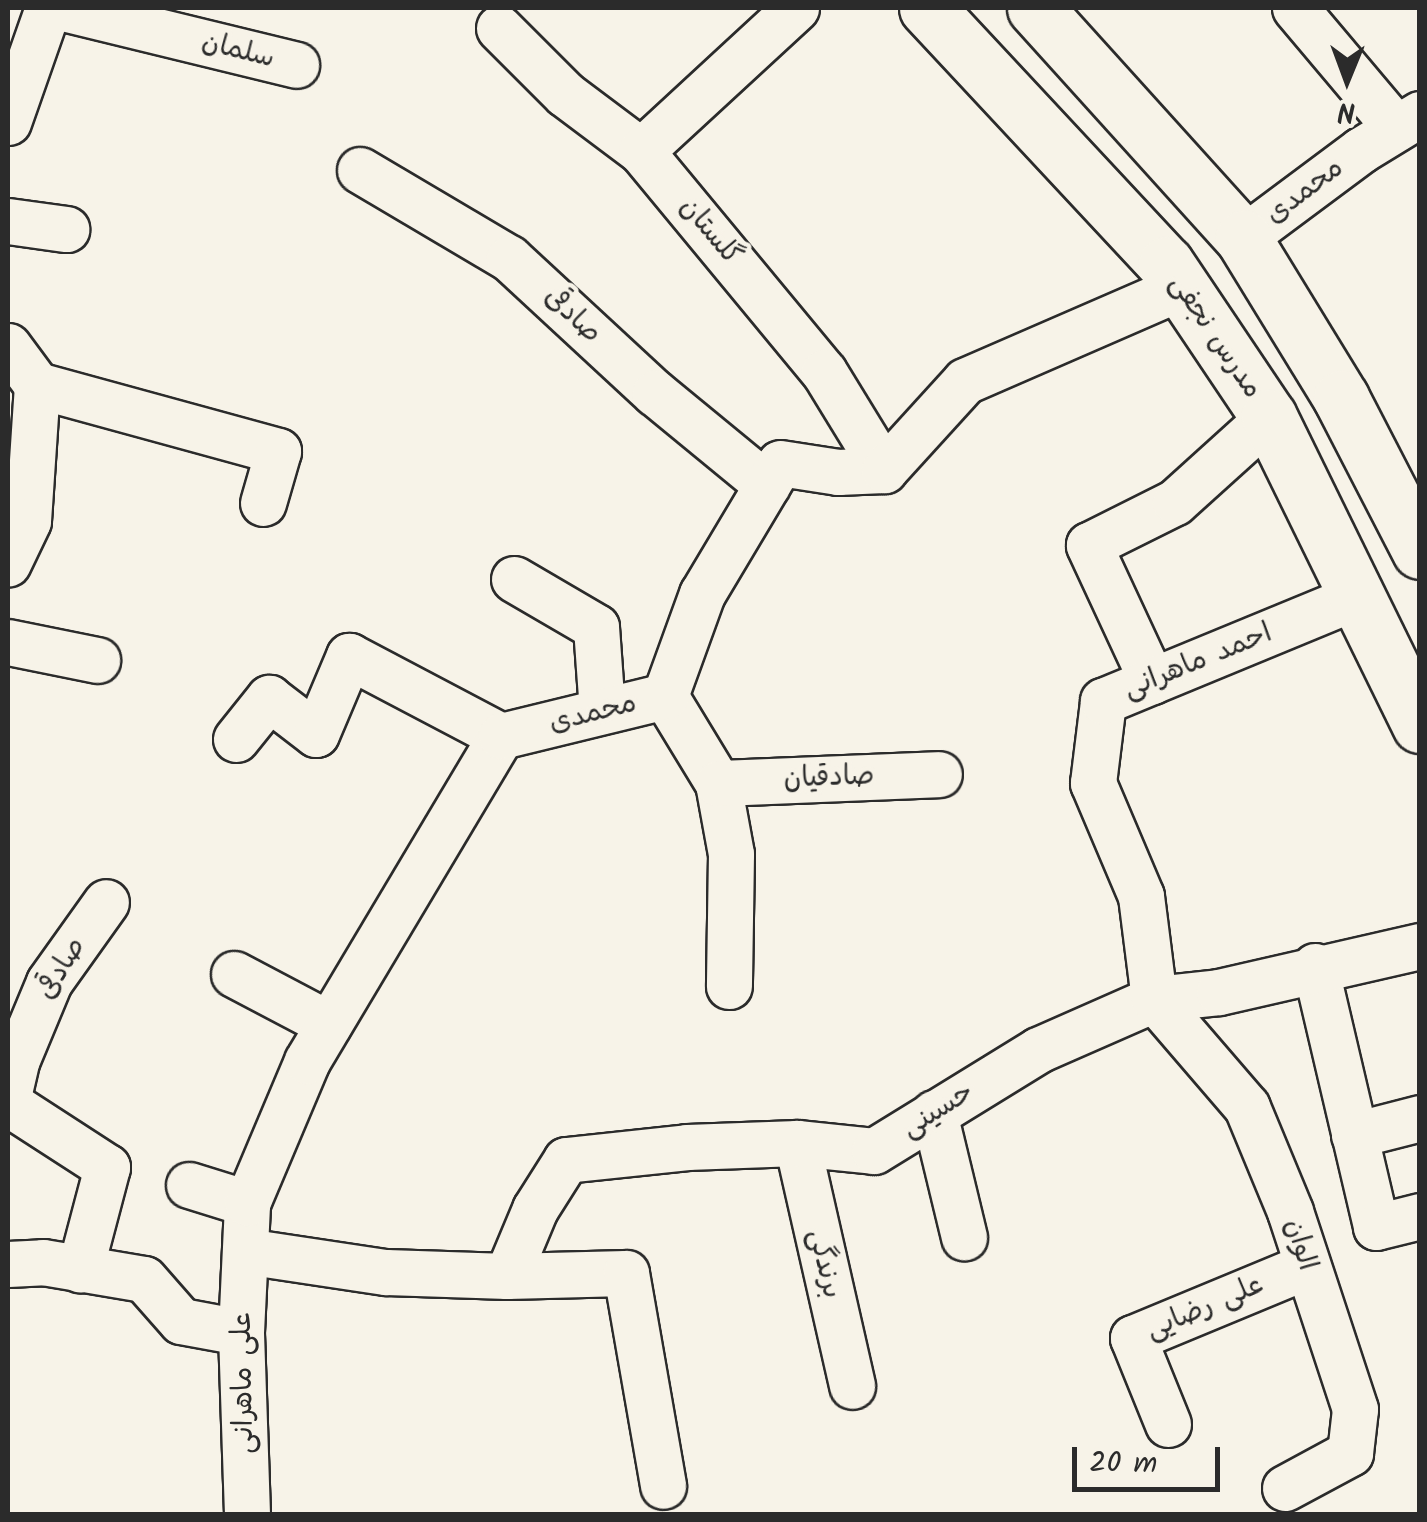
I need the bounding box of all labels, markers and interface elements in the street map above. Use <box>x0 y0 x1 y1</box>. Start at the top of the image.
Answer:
street label: سلمان <box>198 26 278 76</box>
north arrow <box>1297 30 1397 130</box>
text: N <box>1337 88 1356 133</box>
street label: محمدی <box>1259 152 1351 232</box>
street label: گلستان <box>672 191 748 273</box>
street label: مدرس نجفی <box>1161 269 1269 405</box>
street label: صادقی <box>536 281 608 351</box>
street label: احمد ماهرانی <box>1119 617 1277 707</box>
street label: محمدی <box>546 687 640 741</box>
street label: صادقیان <box>783 760 875 796</box>
street label: صادقی <box>30 932 94 1006</box>
street label: حسینی <box>896 1076 980 1146</box>
street label: الوان <box>1276 1215 1324 1275</box>
street label: برندگی <box>800 1226 848 1302</box>
street label: علی رضایی <box>1141 1268 1269 1348</box>
street label: علی ماهرانی <box>226 1312 262 1454</box>
scale bar <box>1077 1427 1224 1489</box>
text: 20 m <box>1089 1440 1157 1488</box>

